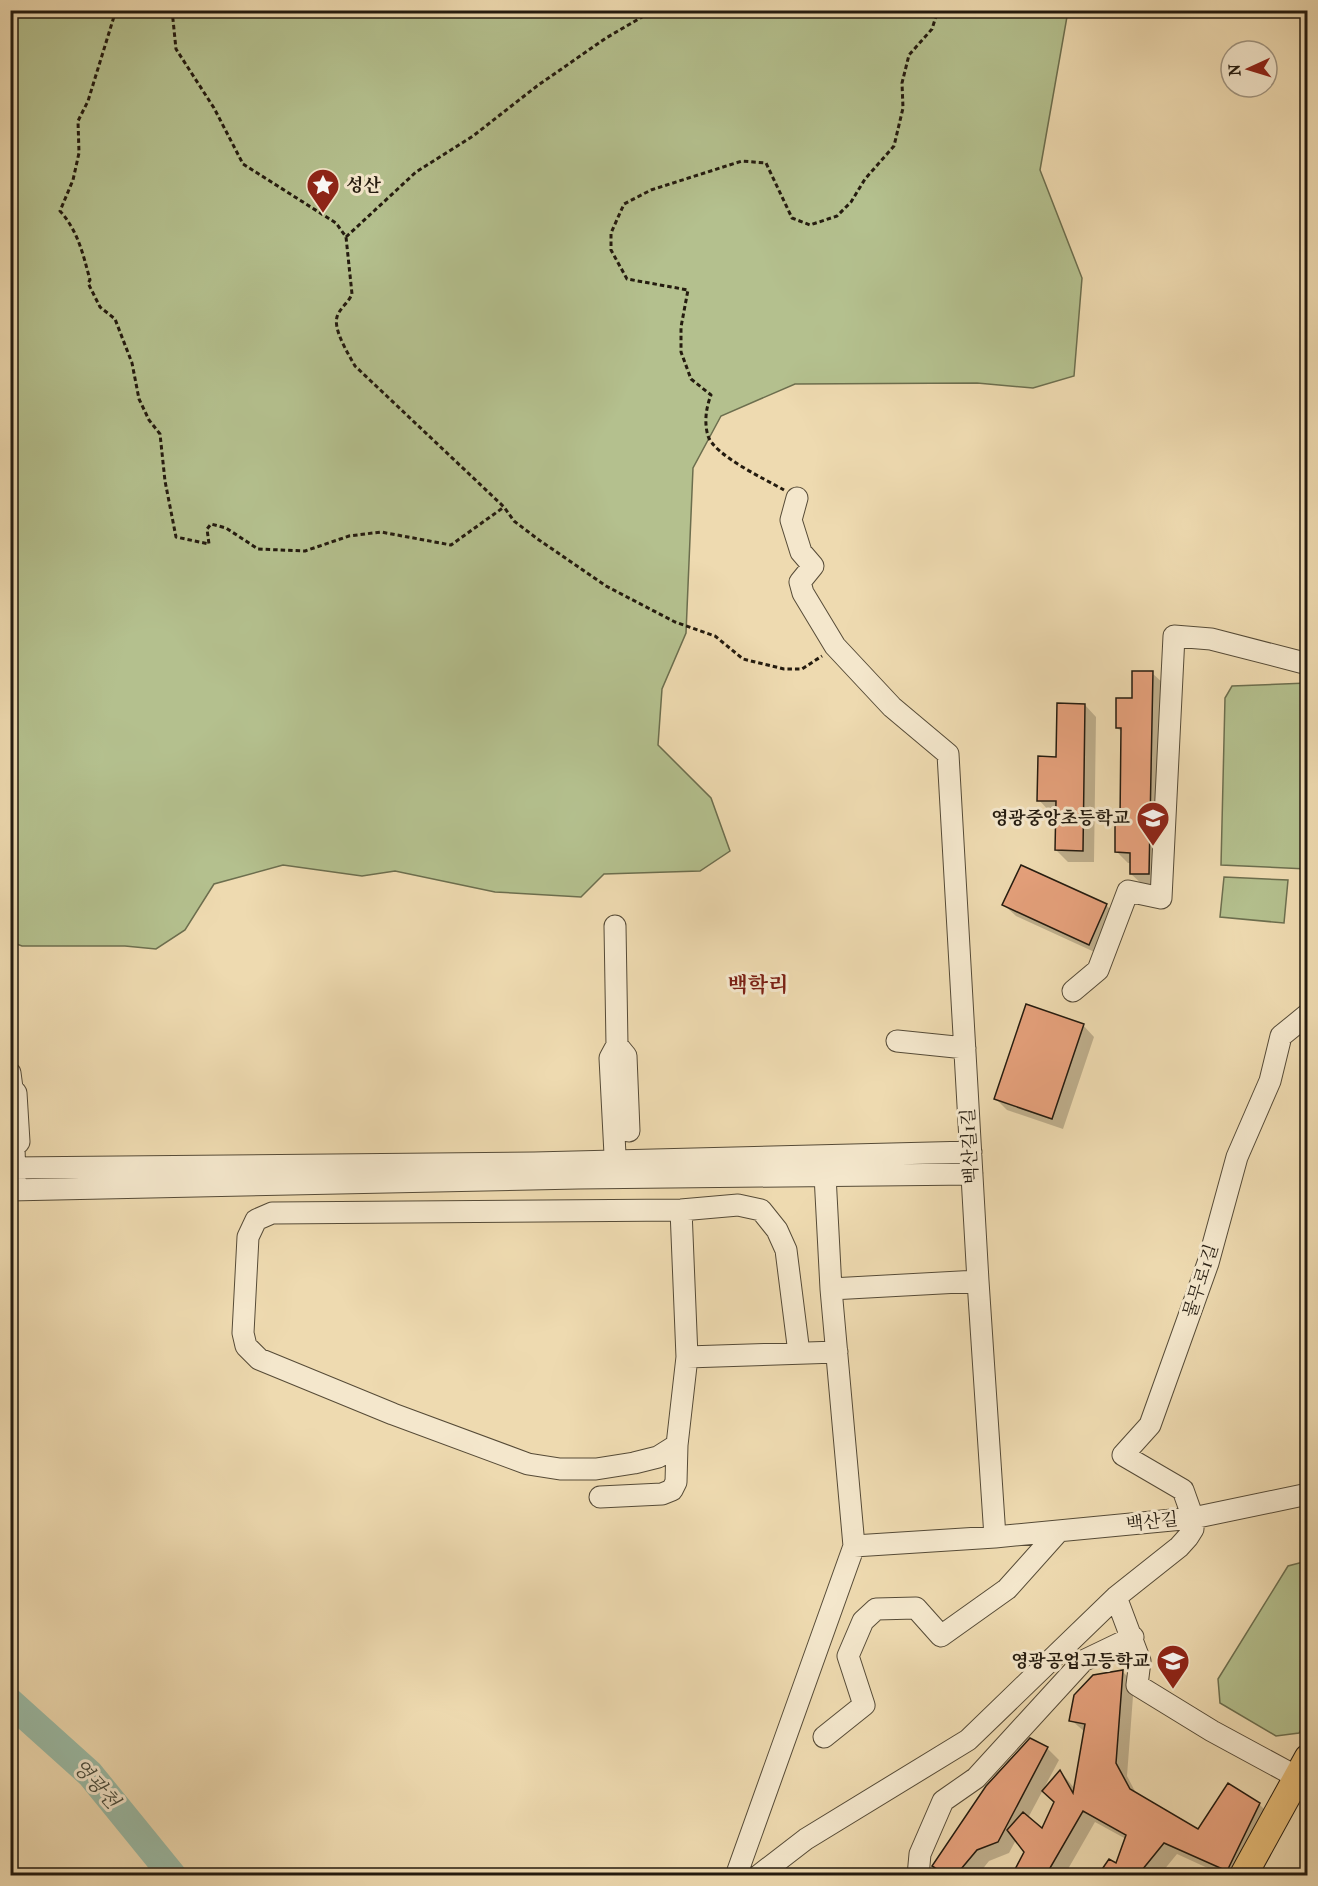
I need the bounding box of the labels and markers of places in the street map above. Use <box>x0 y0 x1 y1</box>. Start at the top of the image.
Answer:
place icon: 성산 <box>305 167 341 214</box>
place label: 성산 <box>346 175 381 196</box>
school or university icon: 영광중앙초등학교 <box>1135 800 1171 847</box>
place label: 영광중앙초등학교 <box>991 808 1131 829</box>
school or university icon: 영광공업고등학교 <box>1155 1643 1191 1690</box>
place label: 영광공업고등학교 <box>1011 1651 1151 1672</box>

